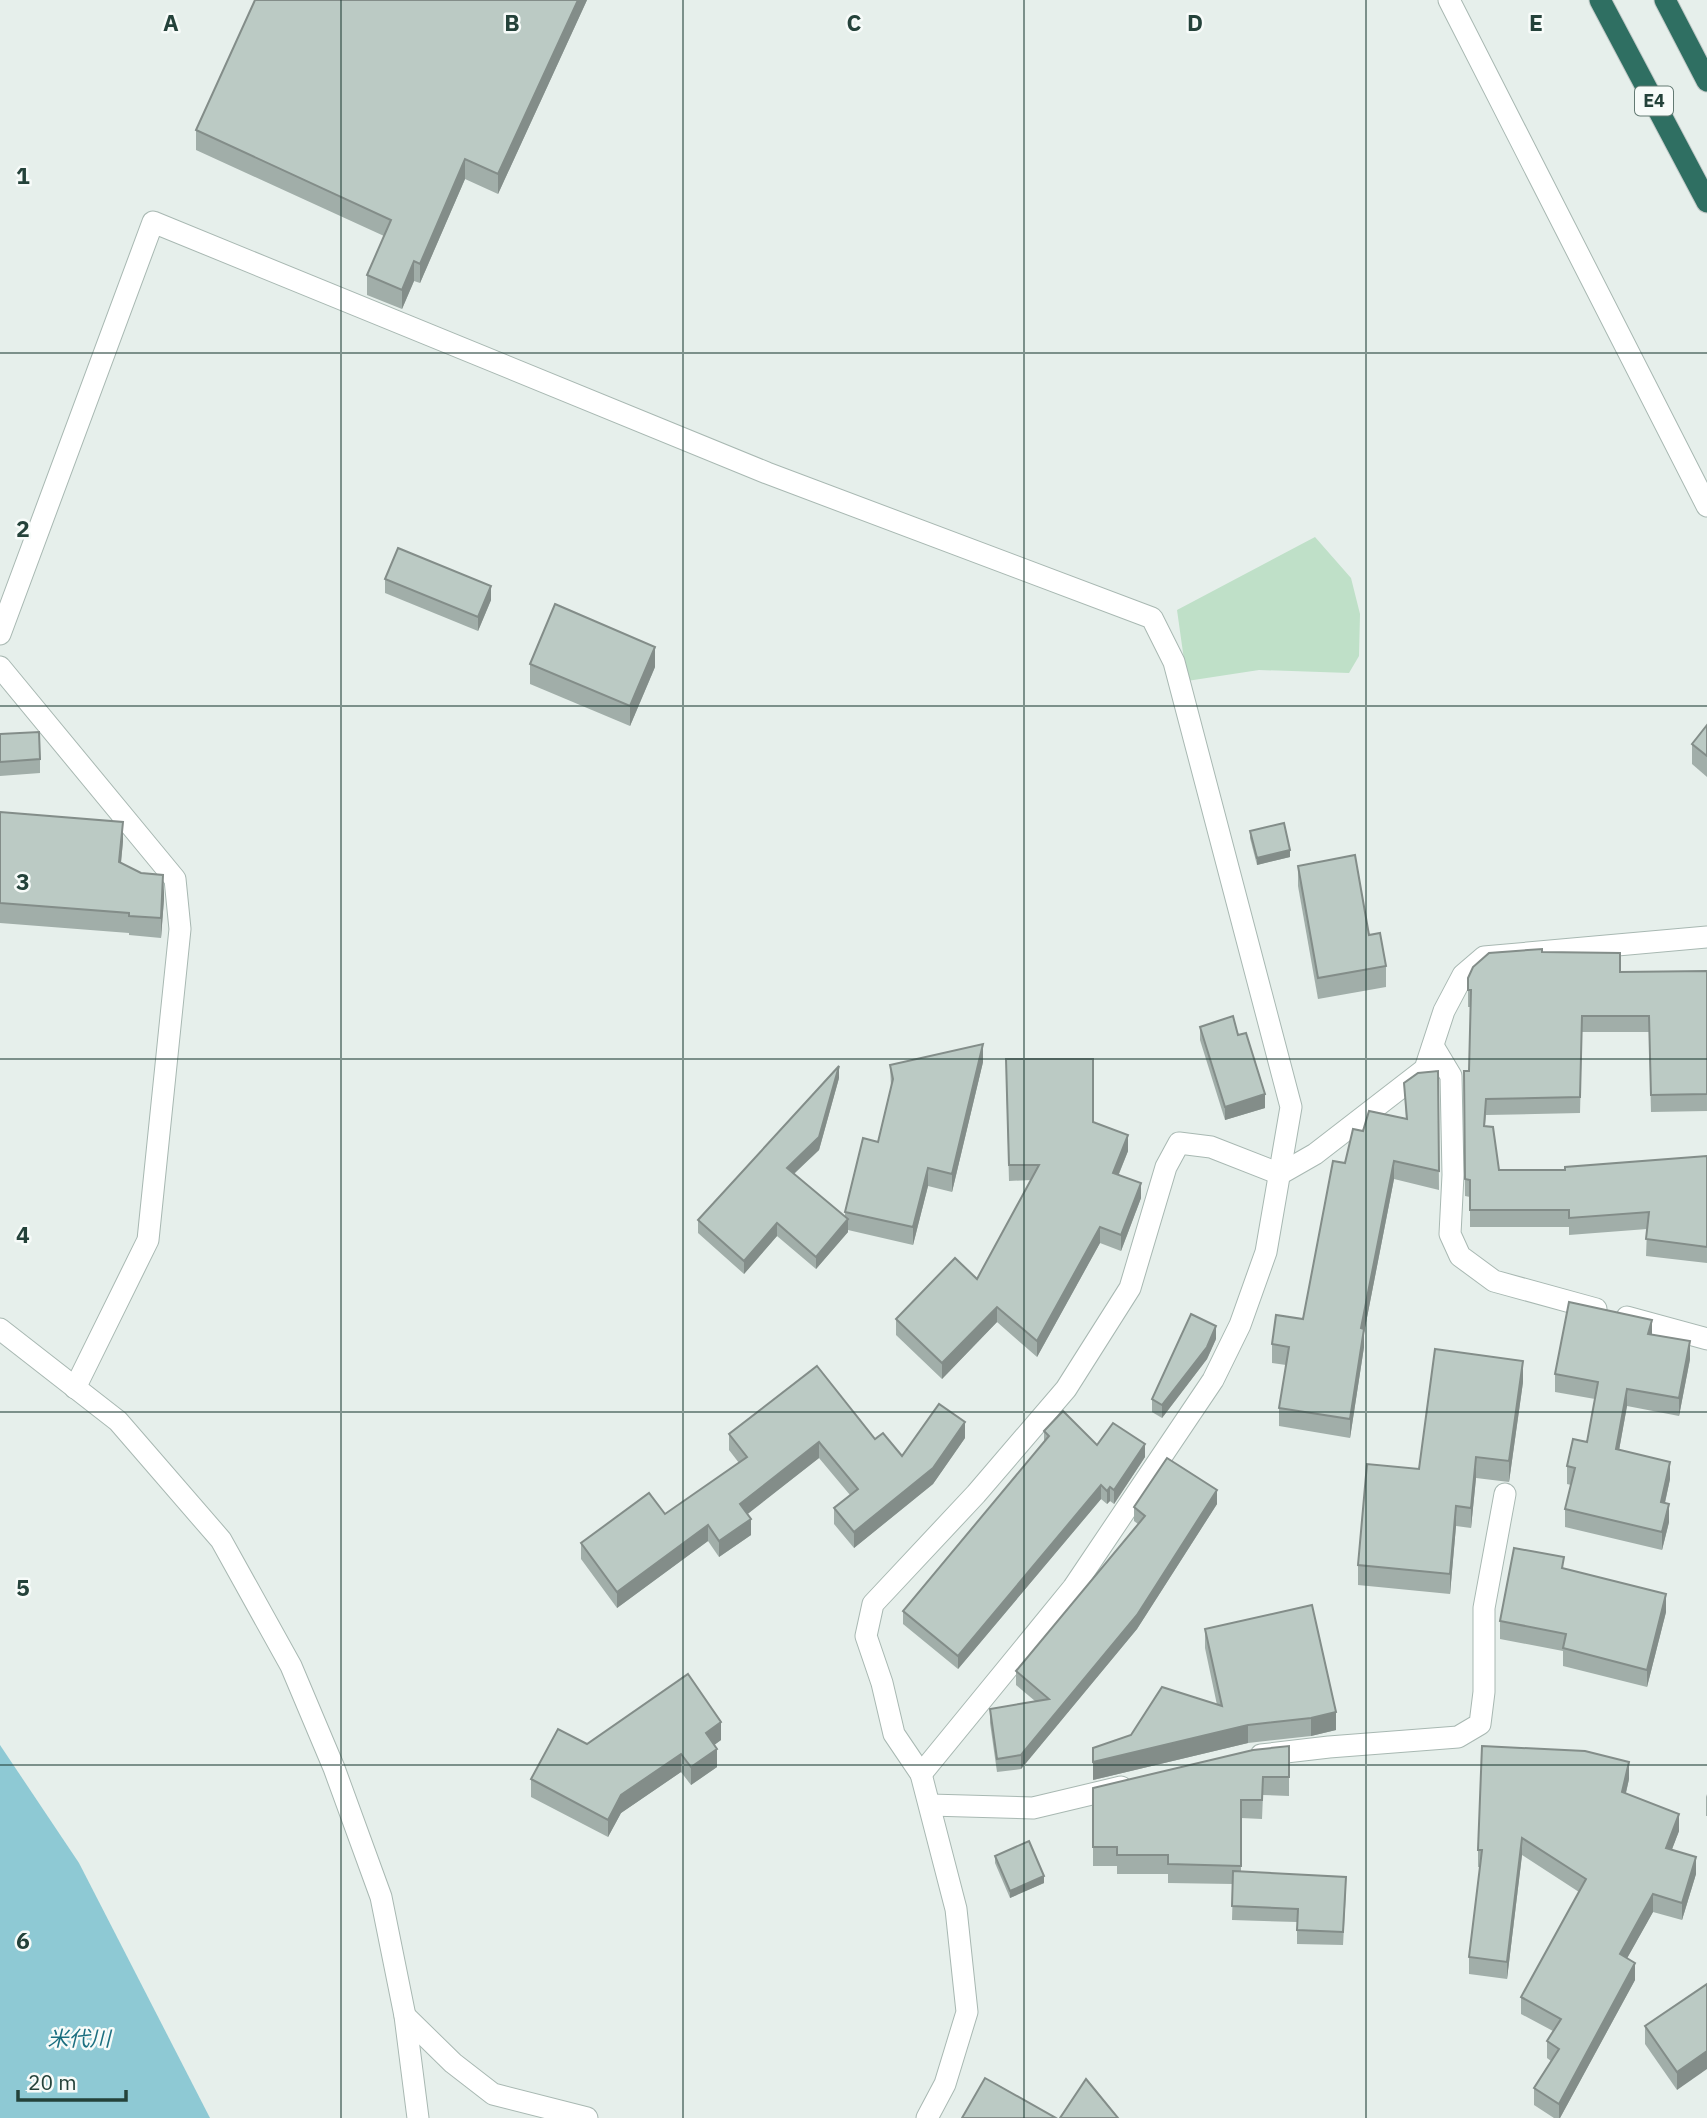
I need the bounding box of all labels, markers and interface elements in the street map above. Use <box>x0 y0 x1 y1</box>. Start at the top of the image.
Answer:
text: A <box>163 7 179 37</box>
text: B <box>504 7 520 37</box>
text: C <box>847 7 862 37</box>
text: D <box>1187 7 1203 37</box>
text: E <box>1529 7 1543 37</box>
road number: E4 <box>1635 86 1673 116</box>
text: 1 <box>16 160 30 190</box>
text: 2 <box>16 513 30 543</box>
text: 3 <box>16 866 30 896</box>
text: 4 <box>16 1219 30 1249</box>
text: 5 <box>16 1572 30 1602</box>
text: 6 <box>16 1925 30 1955</box>
water label: 米代川 <box>48 2024 112 2052</box>
scale bar <box>18 2058 126 2102</box>
text: 20 m <box>28 2068 77 2096</box>

